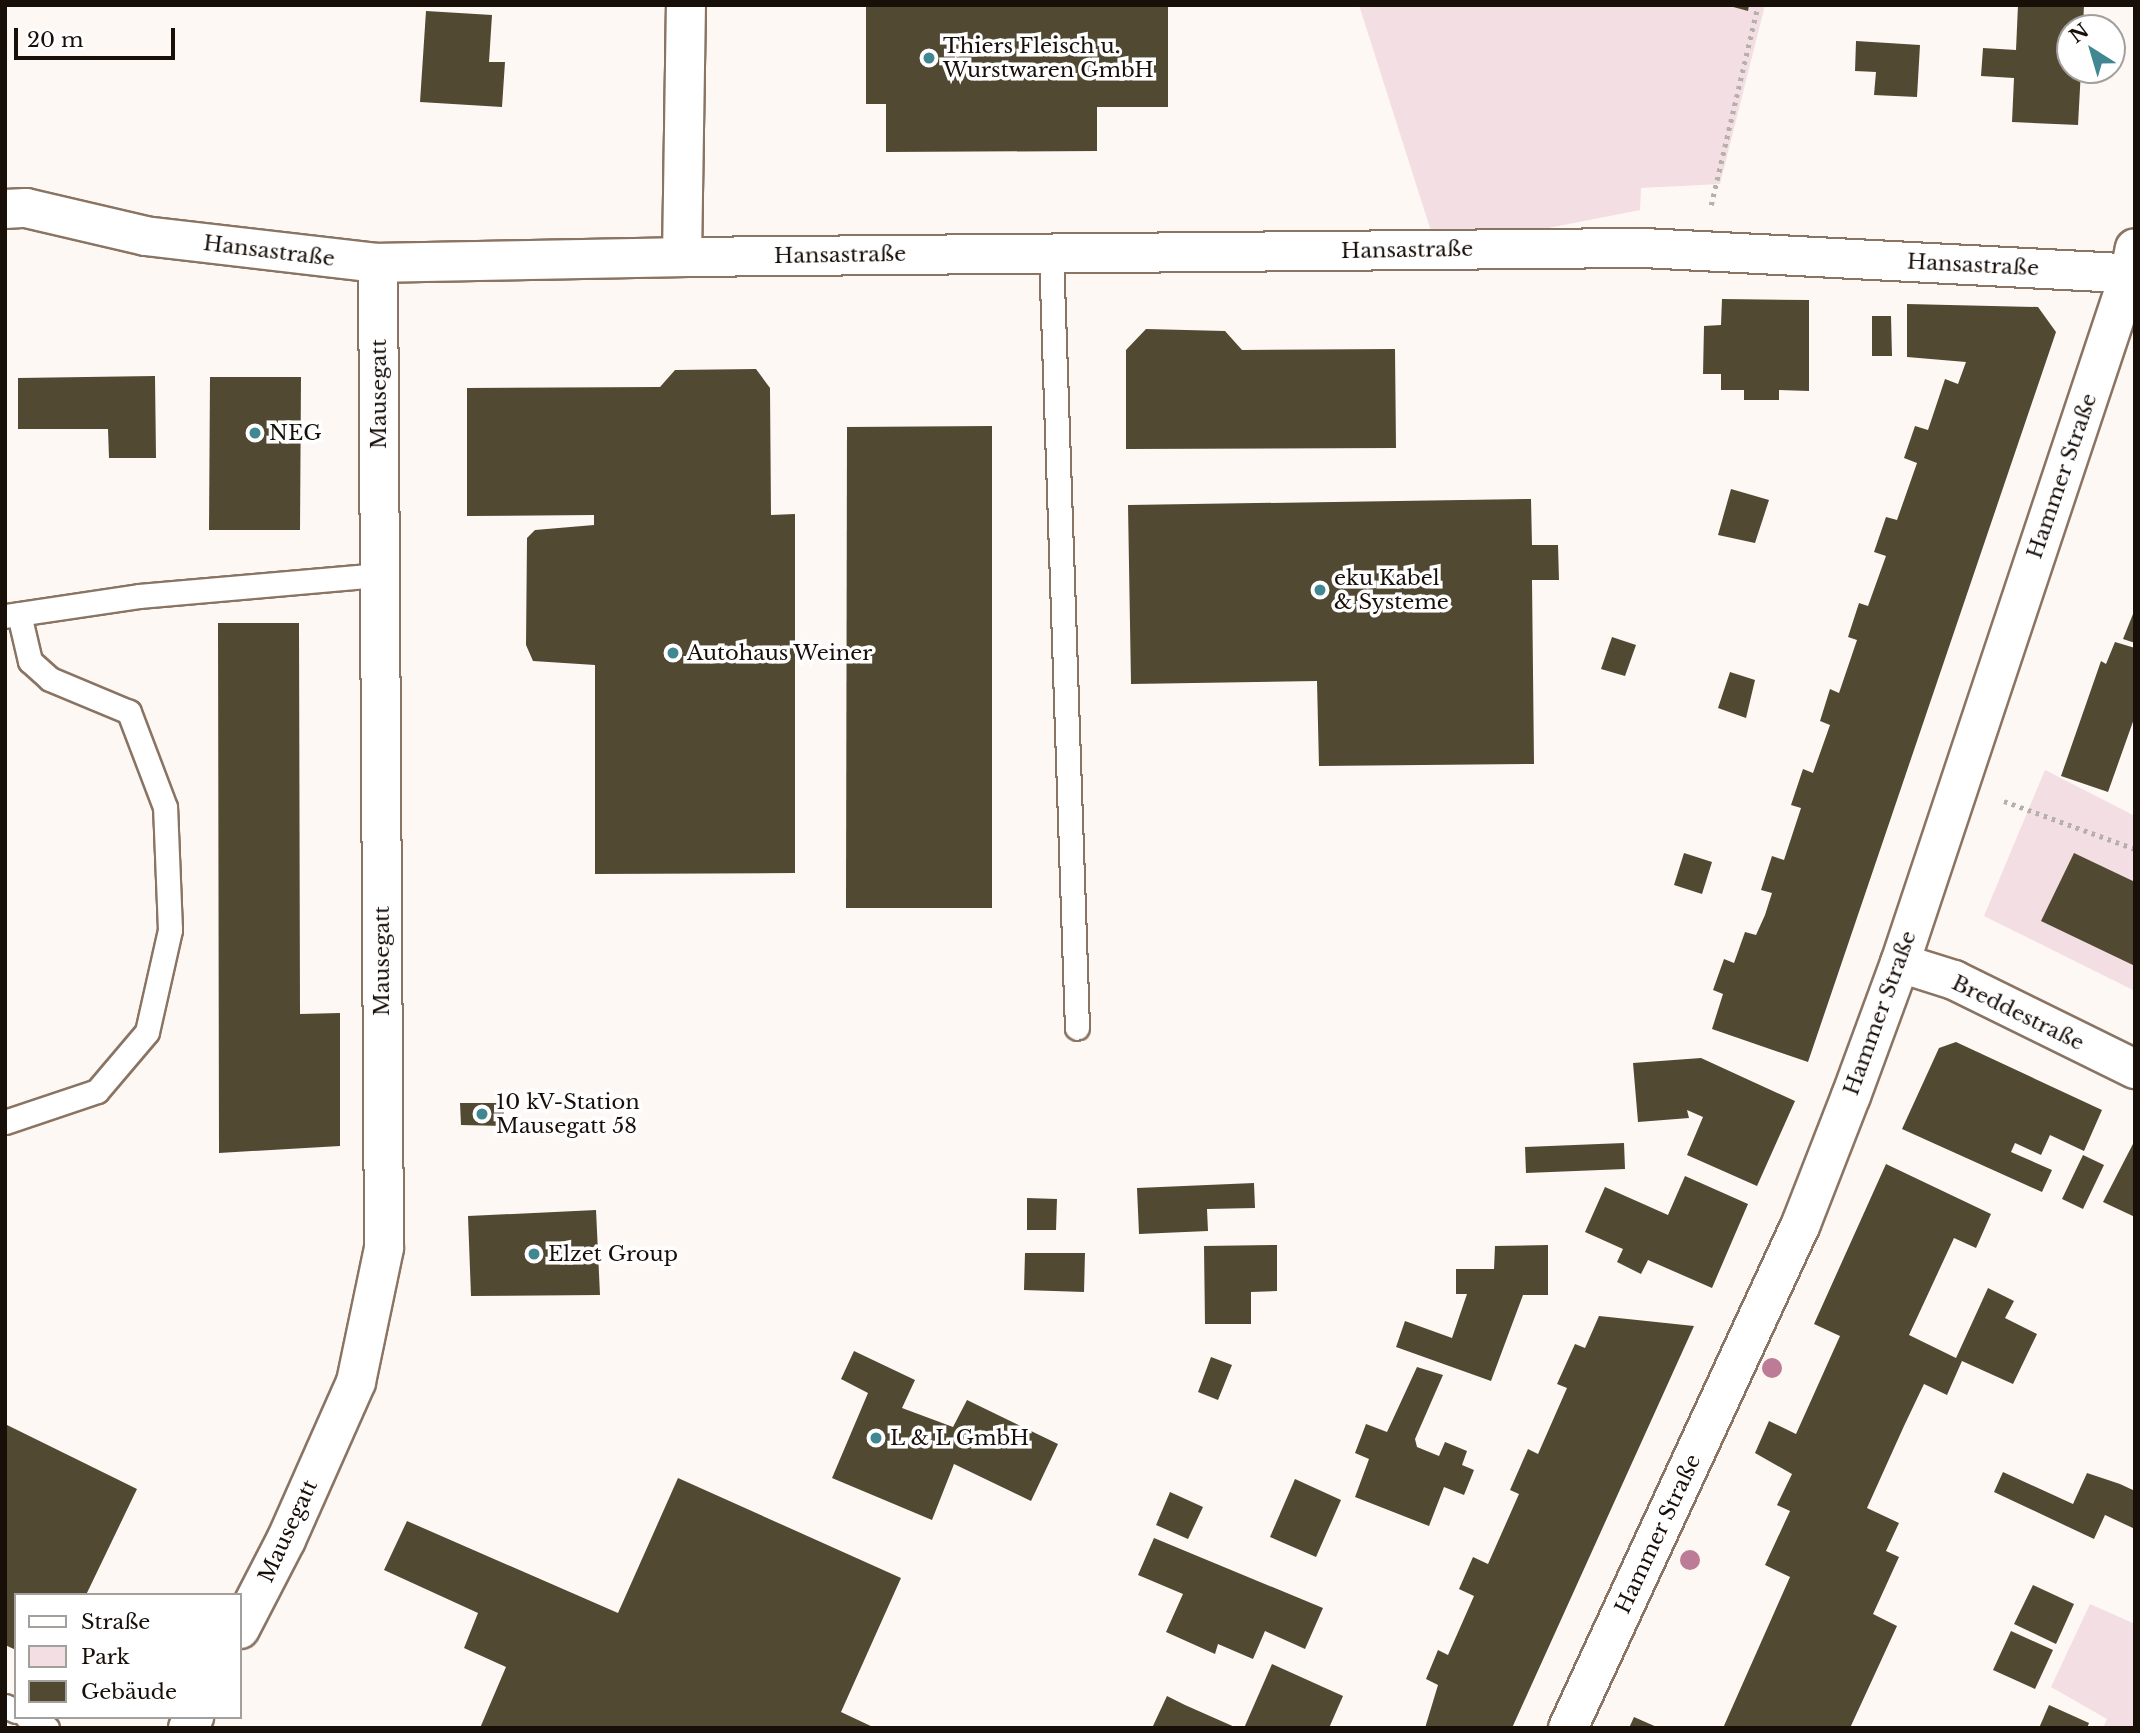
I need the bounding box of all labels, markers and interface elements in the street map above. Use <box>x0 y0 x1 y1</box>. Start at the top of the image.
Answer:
scale bar <box>18 14 178 58</box>
north arrow <box>2056 14 2126 84</box>
text: N <box>2065 19 2093 48</box>
text: 20 m <box>27 27 84 53</box>
place label: Thiers Fleisch u. Wurstwaren GmbH <box>943 33 1154 83</box>
marker: Thiers Fleisch u. Wurstwaren GmbH <box>921 50 937 66</box>
street label: Hansastraße <box>202 230 336 272</box>
street label: Hansastraße <box>1341 236 1473 264</box>
street label: Hansastraße <box>774 241 906 269</box>
street label: Hansastraße <box>1906 249 2040 281</box>
street label: Mausegatt <box>366 339 392 449</box>
street label: Hammer Straße <box>2022 390 2102 562</box>
place label: NEG <box>269 420 321 446</box>
marker: NEG <box>247 425 263 441</box>
place label: eku Kabel & Systeme <box>1334 565 1449 615</box>
marker: eku Kabel & Systeme <box>1312 582 1328 598</box>
place label: Autohaus Weiner <box>687 640 873 666</box>
marker: Autohaus Weiner <box>665 645 681 661</box>
street label: Mausegatt <box>369 906 395 1016</box>
street label: Hammer Straße <box>1838 927 1922 1099</box>
street label: Breddestraße <box>1948 970 2088 1056</box>
place label: 10 kV-Station Mausegatt 58 <box>496 1089 640 1139</box>
marker: 10 kV-Station Mausegatt 58 <box>474 1106 490 1122</box>
place label: Elzet Group <box>548 1241 678 1267</box>
marker: Elzet Group <box>526 1246 542 1262</box>
place label: L & L GmbH <box>890 1425 1030 1451</box>
marker: L & L GmbH <box>868 1430 884 1446</box>
street label: Hammer Straße <box>1610 1450 1706 1618</box>
street label: Mausegatt <box>253 1476 323 1586</box>
legend <box>14 1593 242 1719</box>
text: Straße <box>81 1609 150 1635</box>
text: Park <box>81 1644 130 1670</box>
text: Gebäude <box>81 1679 177 1705</box>

